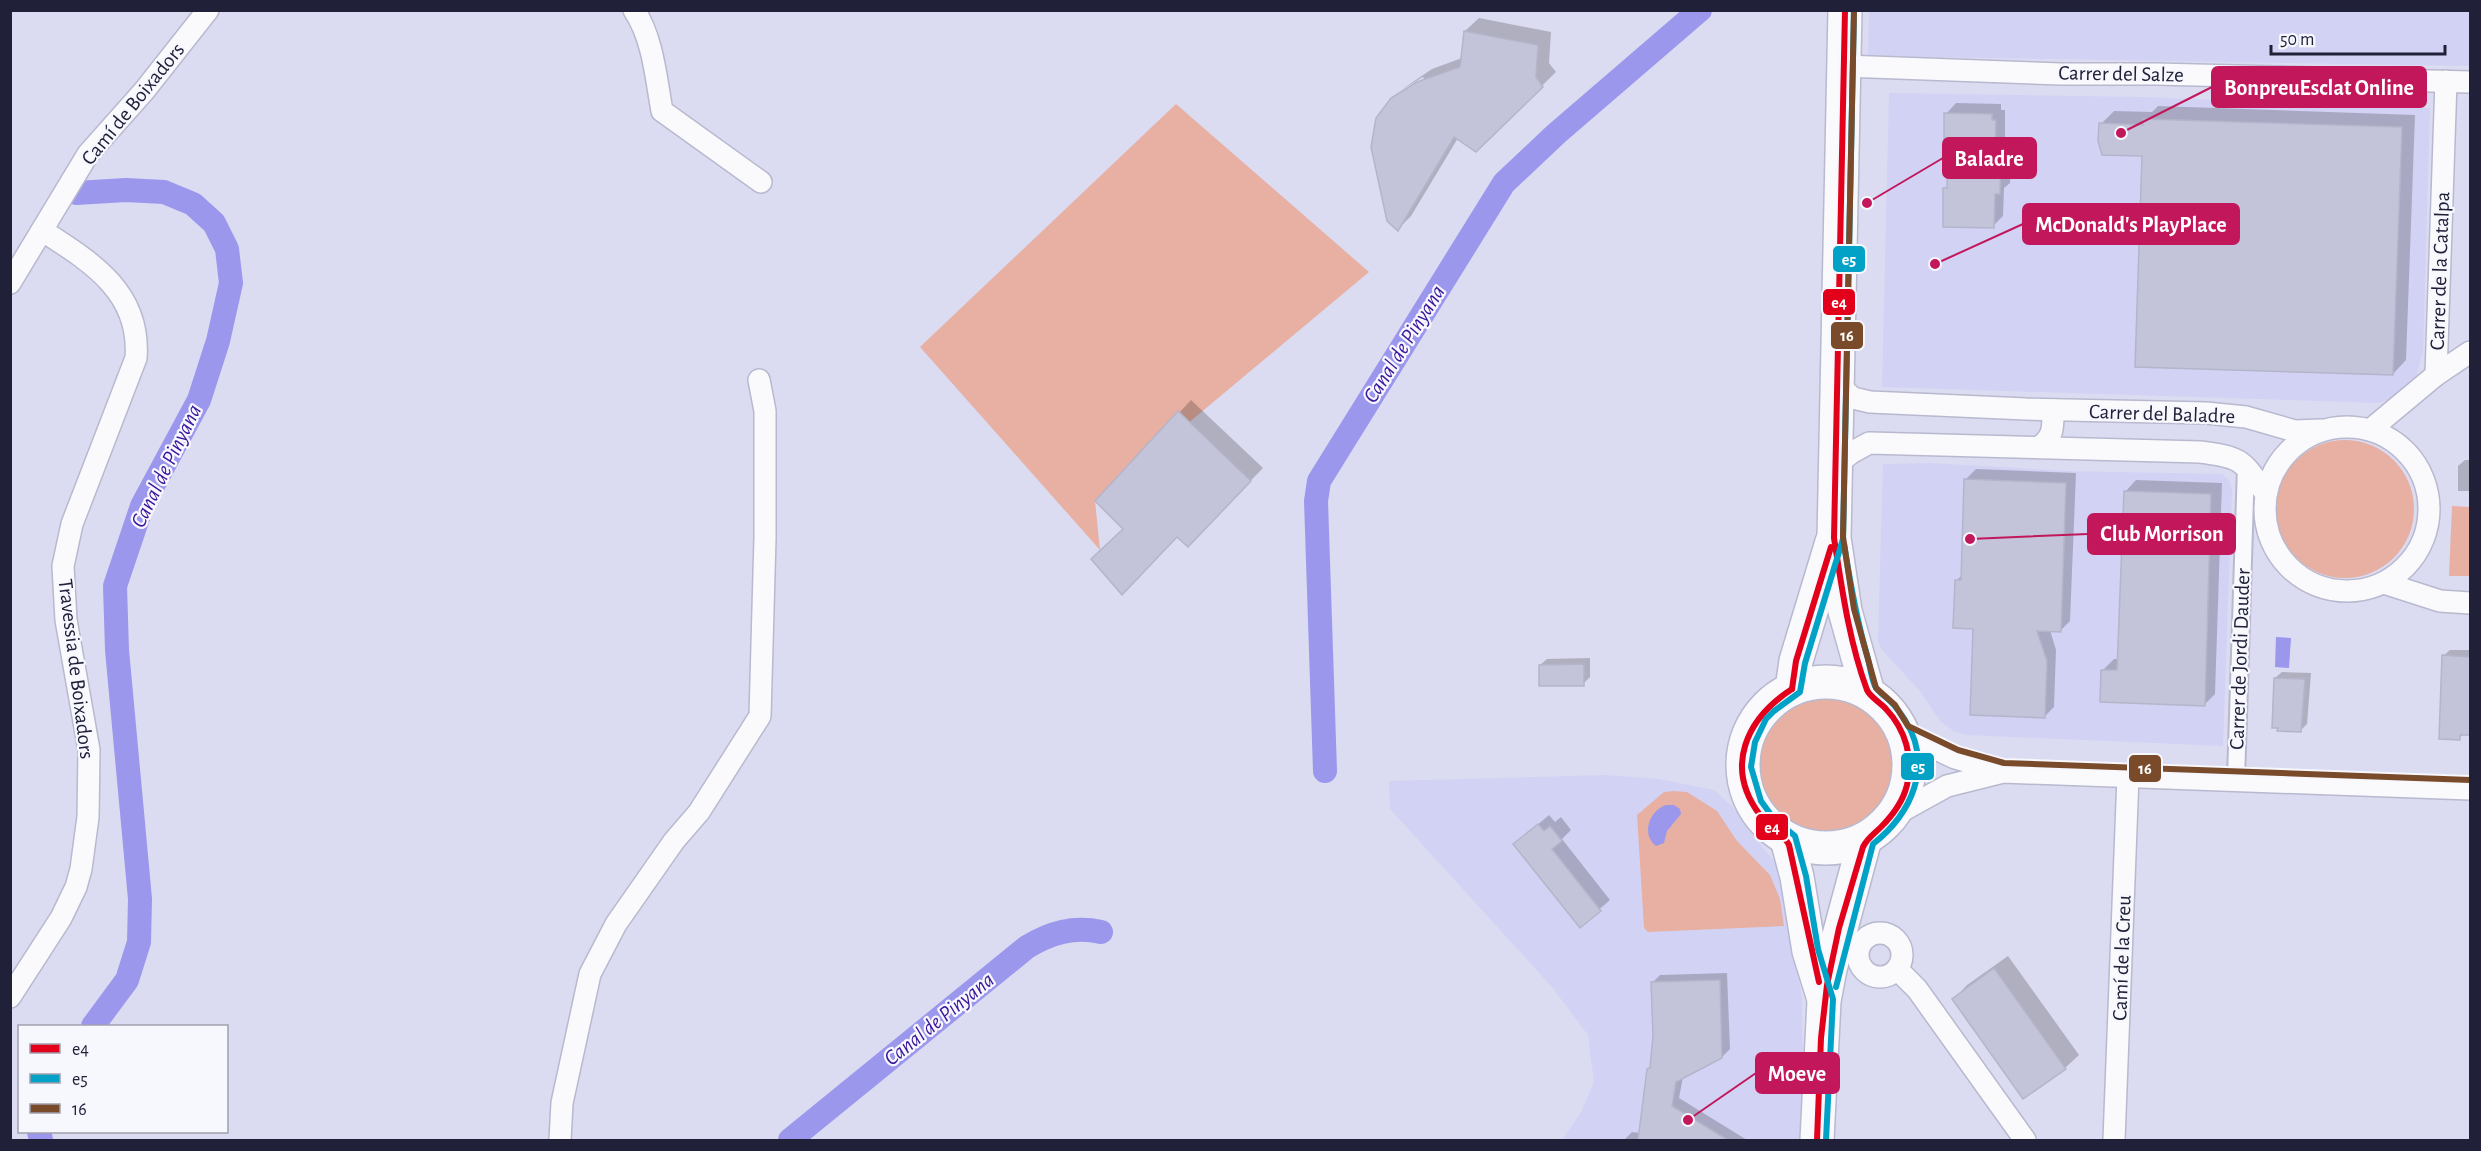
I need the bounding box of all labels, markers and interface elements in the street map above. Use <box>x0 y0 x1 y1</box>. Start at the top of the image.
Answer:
scale bar <box>2271 18 2445 56</box>
text: 50 m <box>2280 31 2314 49</box>
street label: Camí de Boixadors <box>78 39 188 169</box>
street label: Carrer del Salze <box>2058 62 2184 86</box>
callout: BonpreuEsclat Online <box>2212 67 2426 107</box>
text: BonpreuEsclat Online <box>2224 77 2414 99</box>
callout: Baladre <box>1943 138 2036 178</box>
text: Baladre <box>1954 148 2024 170</box>
street label: Carrer de la Catalpa <box>2427 191 2453 351</box>
callout: McDonald's PlayPlace <box>2023 204 2239 244</box>
text: McDonald's PlayPlace <box>2035 214 2227 237</box>
line badge: e5 <box>1832 245 1866 273</box>
text: e5 <box>1842 252 1856 268</box>
water label: Canal de Pinyana <box>1359 281 1449 407</box>
line badge: e4 <box>1822 288 1856 316</box>
text: e4 <box>1831 295 1847 311</box>
line badge: 16 <box>1830 321 1864 350</box>
text: 16 <box>1840 328 1854 344</box>
water label: Canal de Pinyana <box>127 401 205 531</box>
street label: Carrer del Baladre <box>2089 401 2235 427</box>
callout: Club Morrison <box>2088 514 2235 554</box>
text: Club Morrison <box>2100 523 2224 545</box>
street label: Carrer de Jordi Dauder <box>2226 568 2254 750</box>
street label: Travessia de Boixadors <box>55 578 97 760</box>
line badge: e5 <box>1900 752 1935 781</box>
line badge: 16 <box>2128 754 2162 783</box>
text: e5 <box>1911 759 1925 775</box>
text: 16 <box>2138 761 2152 777</box>
line badge: e4 <box>1755 813 1789 841</box>
text: e4 <box>1764 820 1780 836</box>
street label: Camí de la Creu <box>2109 894 2135 1021</box>
water label: Canal de Pinyana <box>880 968 998 1070</box>
legend <box>18 1025 228 1133</box>
text: e4 <box>72 1041 89 1059</box>
callout: Moeve <box>1756 1053 1839 1093</box>
text: Moeve <box>1768 1063 1826 1085</box>
text: e5 <box>72 1071 88 1089</box>
text: 16 <box>72 1101 87 1119</box>

